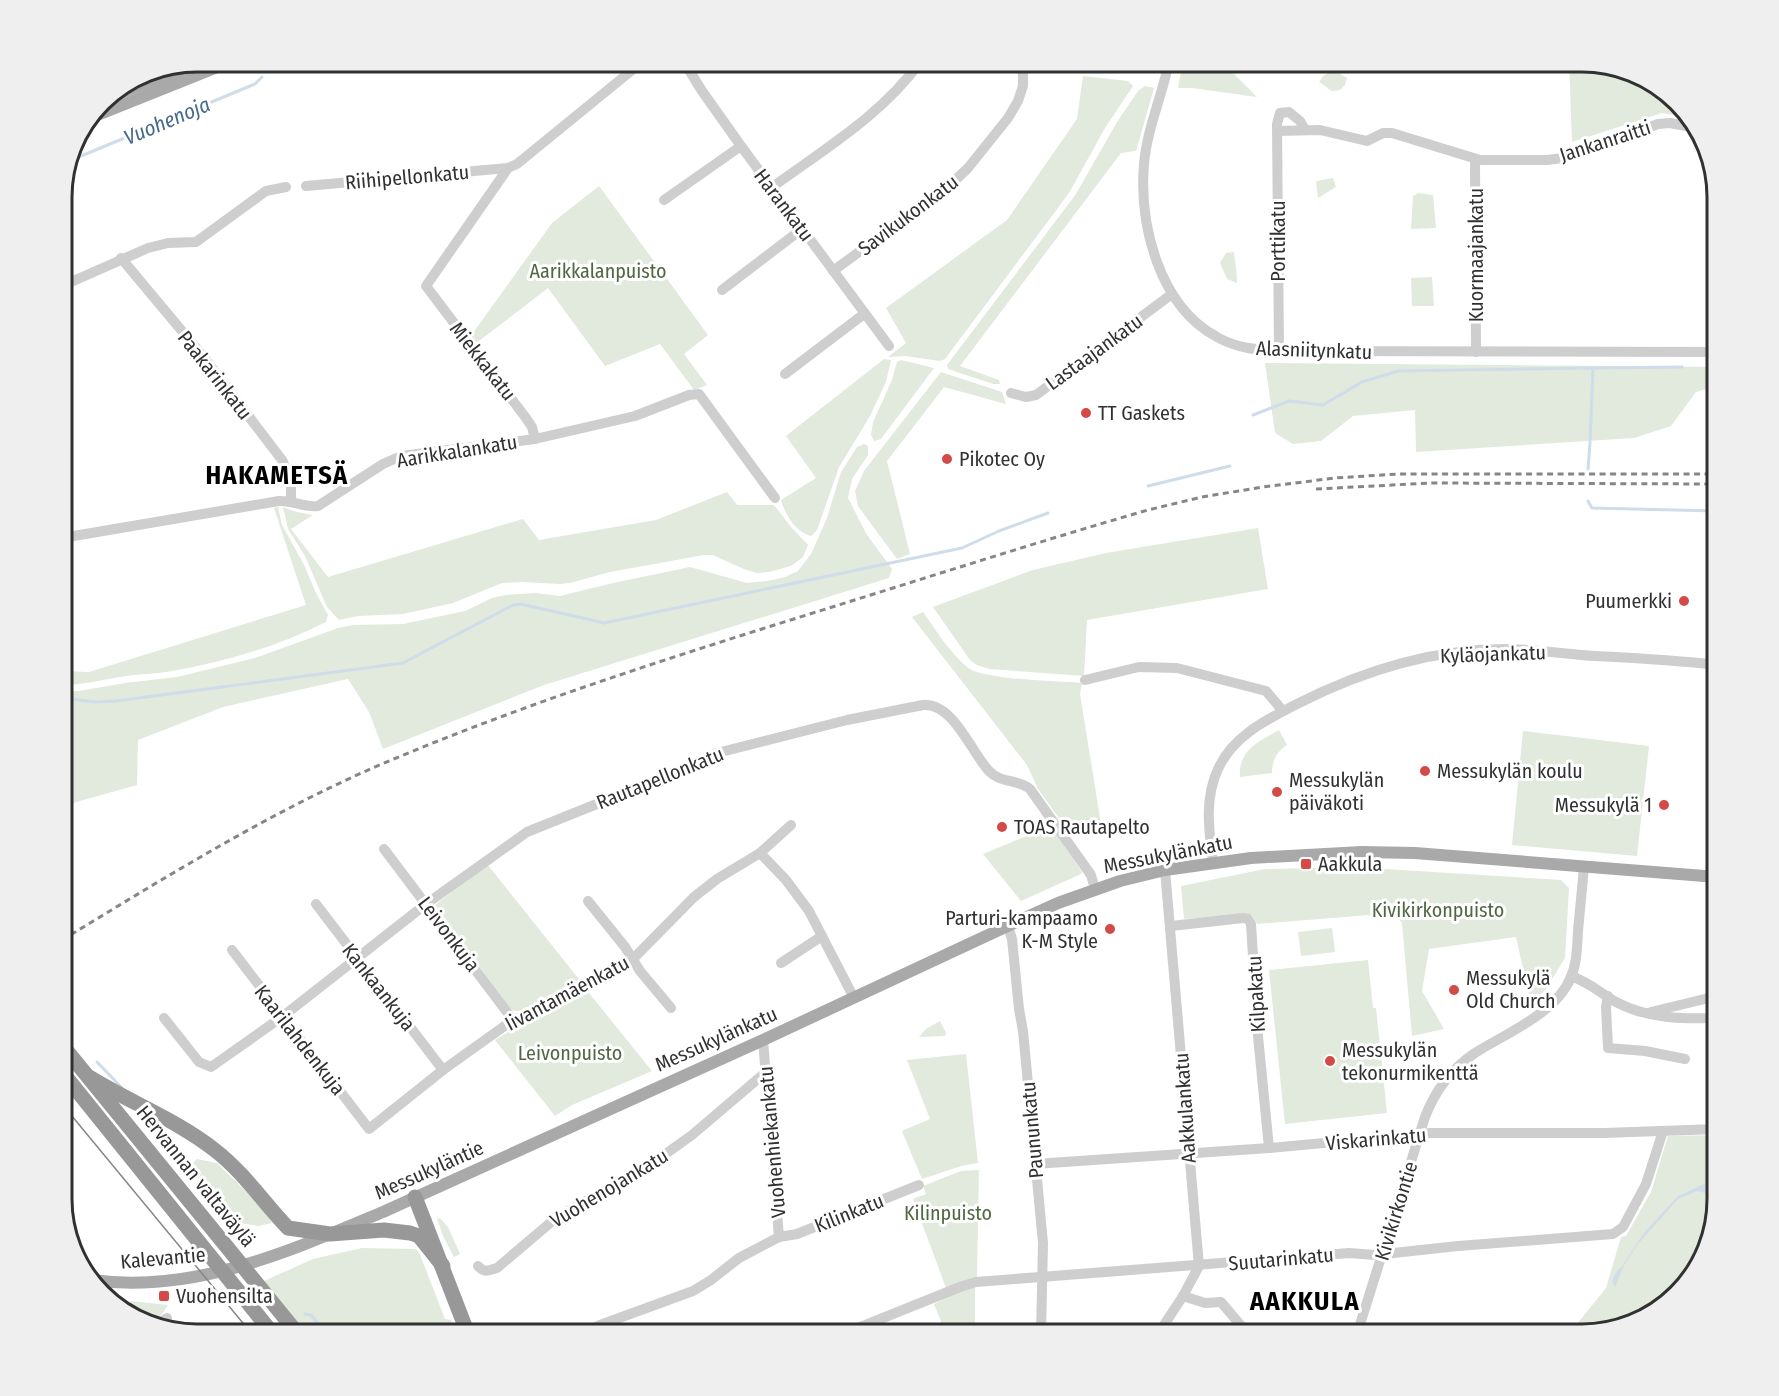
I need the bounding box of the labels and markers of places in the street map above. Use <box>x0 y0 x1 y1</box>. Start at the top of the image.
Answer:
place label: TT Gaskets <box>1098 401 1185 425</box>
marker: TT Gaskets <box>1079 406 1093 420</box>
place label: Pikotec Oy <box>959 447 1045 471</box>
marker: Pikotec Oy <box>940 452 954 466</box>
place label: Puumerkki <box>1585 589 1672 613</box>
marker: Puumerkki <box>1677 594 1691 608</box>
place label: Messukylän koulu <box>1437 759 1583 783</box>
marker: Messukylän koulu <box>1418 764 1432 778</box>
place label: Messukylän päiväkoti <box>1289 768 1384 815</box>
marker: Messukylän päiväkoti <box>1270 785 1284 799</box>
place label: Messukylä 1 <box>1555 793 1652 817</box>
marker: Messukylä 1 <box>1657 798 1671 812</box>
place label: TOAS Rautapelto <box>1014 815 1150 839</box>
marker: TOAS Rautapelto <box>995 820 1009 834</box>
place label: Aakkula <box>1318 852 1382 876</box>
marker: Aakkula <box>1299 857 1313 871</box>
place label: Parturi-kampaamo K-M Style <box>945 906 1098 953</box>
marker: Parturi-kampaamo K-M Style <box>1103 922 1117 936</box>
place label: Messukylä Old Church <box>1466 966 1556 1013</box>
marker: Messukylä Old Church <box>1447 983 1461 997</box>
place label: Messukylän tekonurmikenttä <box>1342 1038 1478 1085</box>
marker: Messukylän tekonurmikenttä <box>1323 1054 1337 1068</box>
place label: Vuohensilta <box>176 1284 273 1308</box>
marker: Vuohensilta <box>157 1289 171 1303</box>

